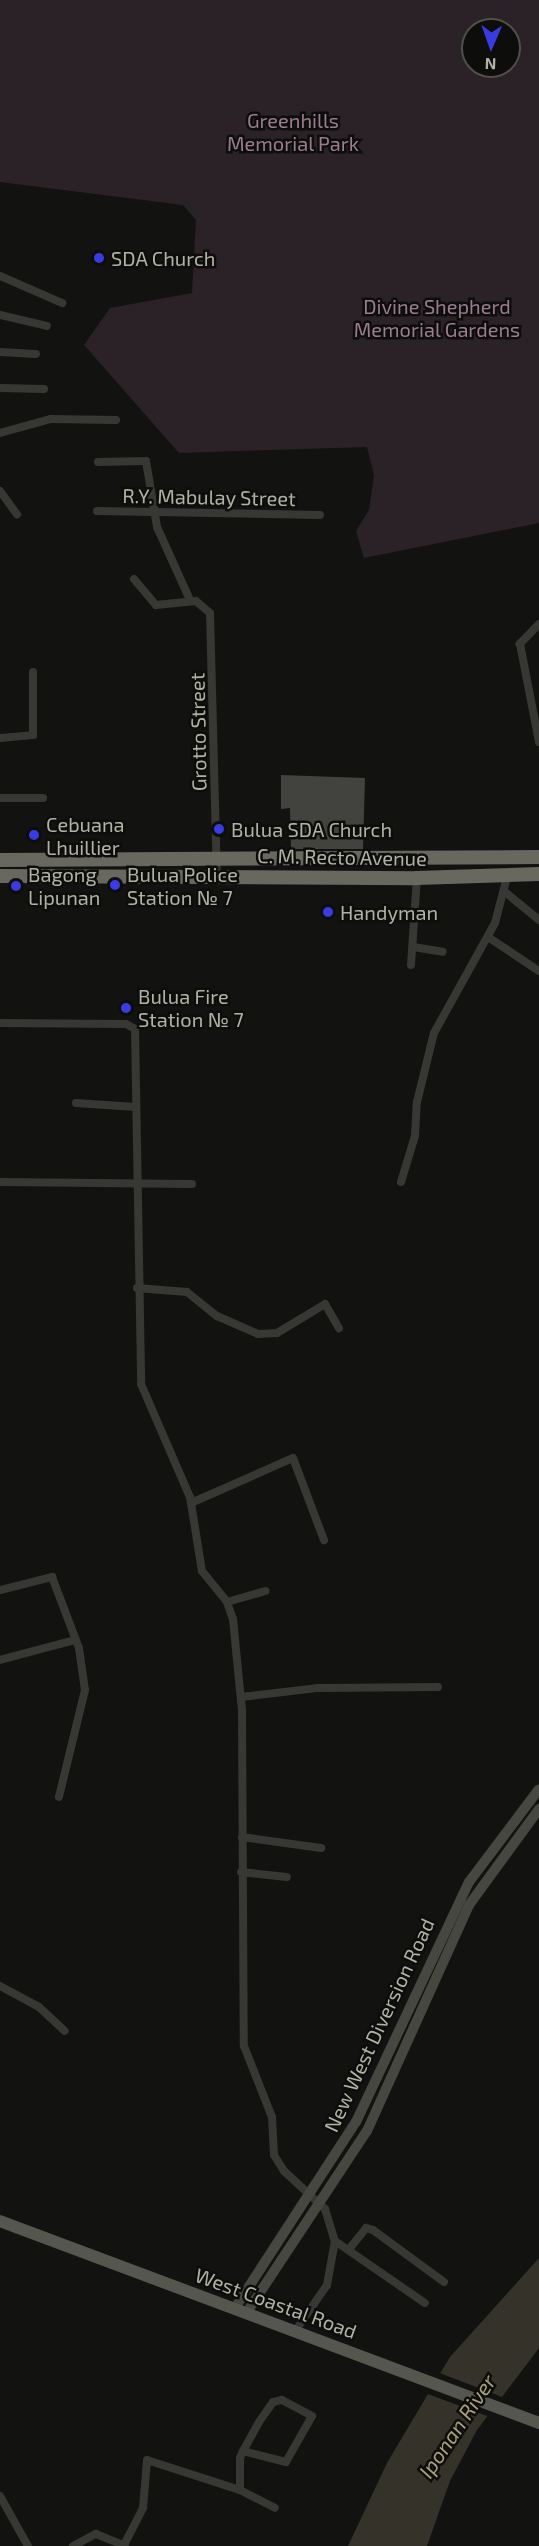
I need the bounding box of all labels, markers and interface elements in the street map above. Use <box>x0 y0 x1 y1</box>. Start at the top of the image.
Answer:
north arrow <box>461 18 521 78</box>
text: N <box>484 55 497 74</box>
park label: Greenhills Memorial Park <box>227 108 359 155</box>
place label: SDA Church <box>111 246 216 270</box>
marker: SDA Church <box>92 251 106 265</box>
park label: Divine Shepherd Memorial Gardens <box>354 294 520 341</box>
street label: R.Y. Mabulay Street <box>122 483 296 511</box>
street label: Grotto Street <box>185 673 211 791</box>
place label: Cebuana Lhuillier <box>46 812 125 859</box>
place label: Bulua SDA Church <box>231 817 392 841</box>
marker: Bulua SDA Church <box>212 822 226 836</box>
marker: Cebuana Lhuillier <box>27 828 41 842</box>
street label: C. M. Recto Avenue <box>257 844 427 870</box>
place label: Bagong Lipunan <box>28 862 100 909</box>
place label: Bulua Police Station № 7 <box>127 862 238 909</box>
marker: Bulua Police Station № 7 <box>108 878 122 892</box>
marker: Bagong Lipunan <box>9 879 23 893</box>
place label: Handyman <box>340 900 438 924</box>
marker: Handyman <box>321 905 335 919</box>
place label: Bulua Fire Station № 7 <box>138 984 244 1031</box>
marker: Bulua Fire Station № 7 <box>119 1001 133 1015</box>
street label: New West Diversion Road <box>319 1914 439 2136</box>
street label: West Coastal Road <box>192 2263 360 2343</box>
water label: Iponan River <box>413 2369 501 2483</box>

